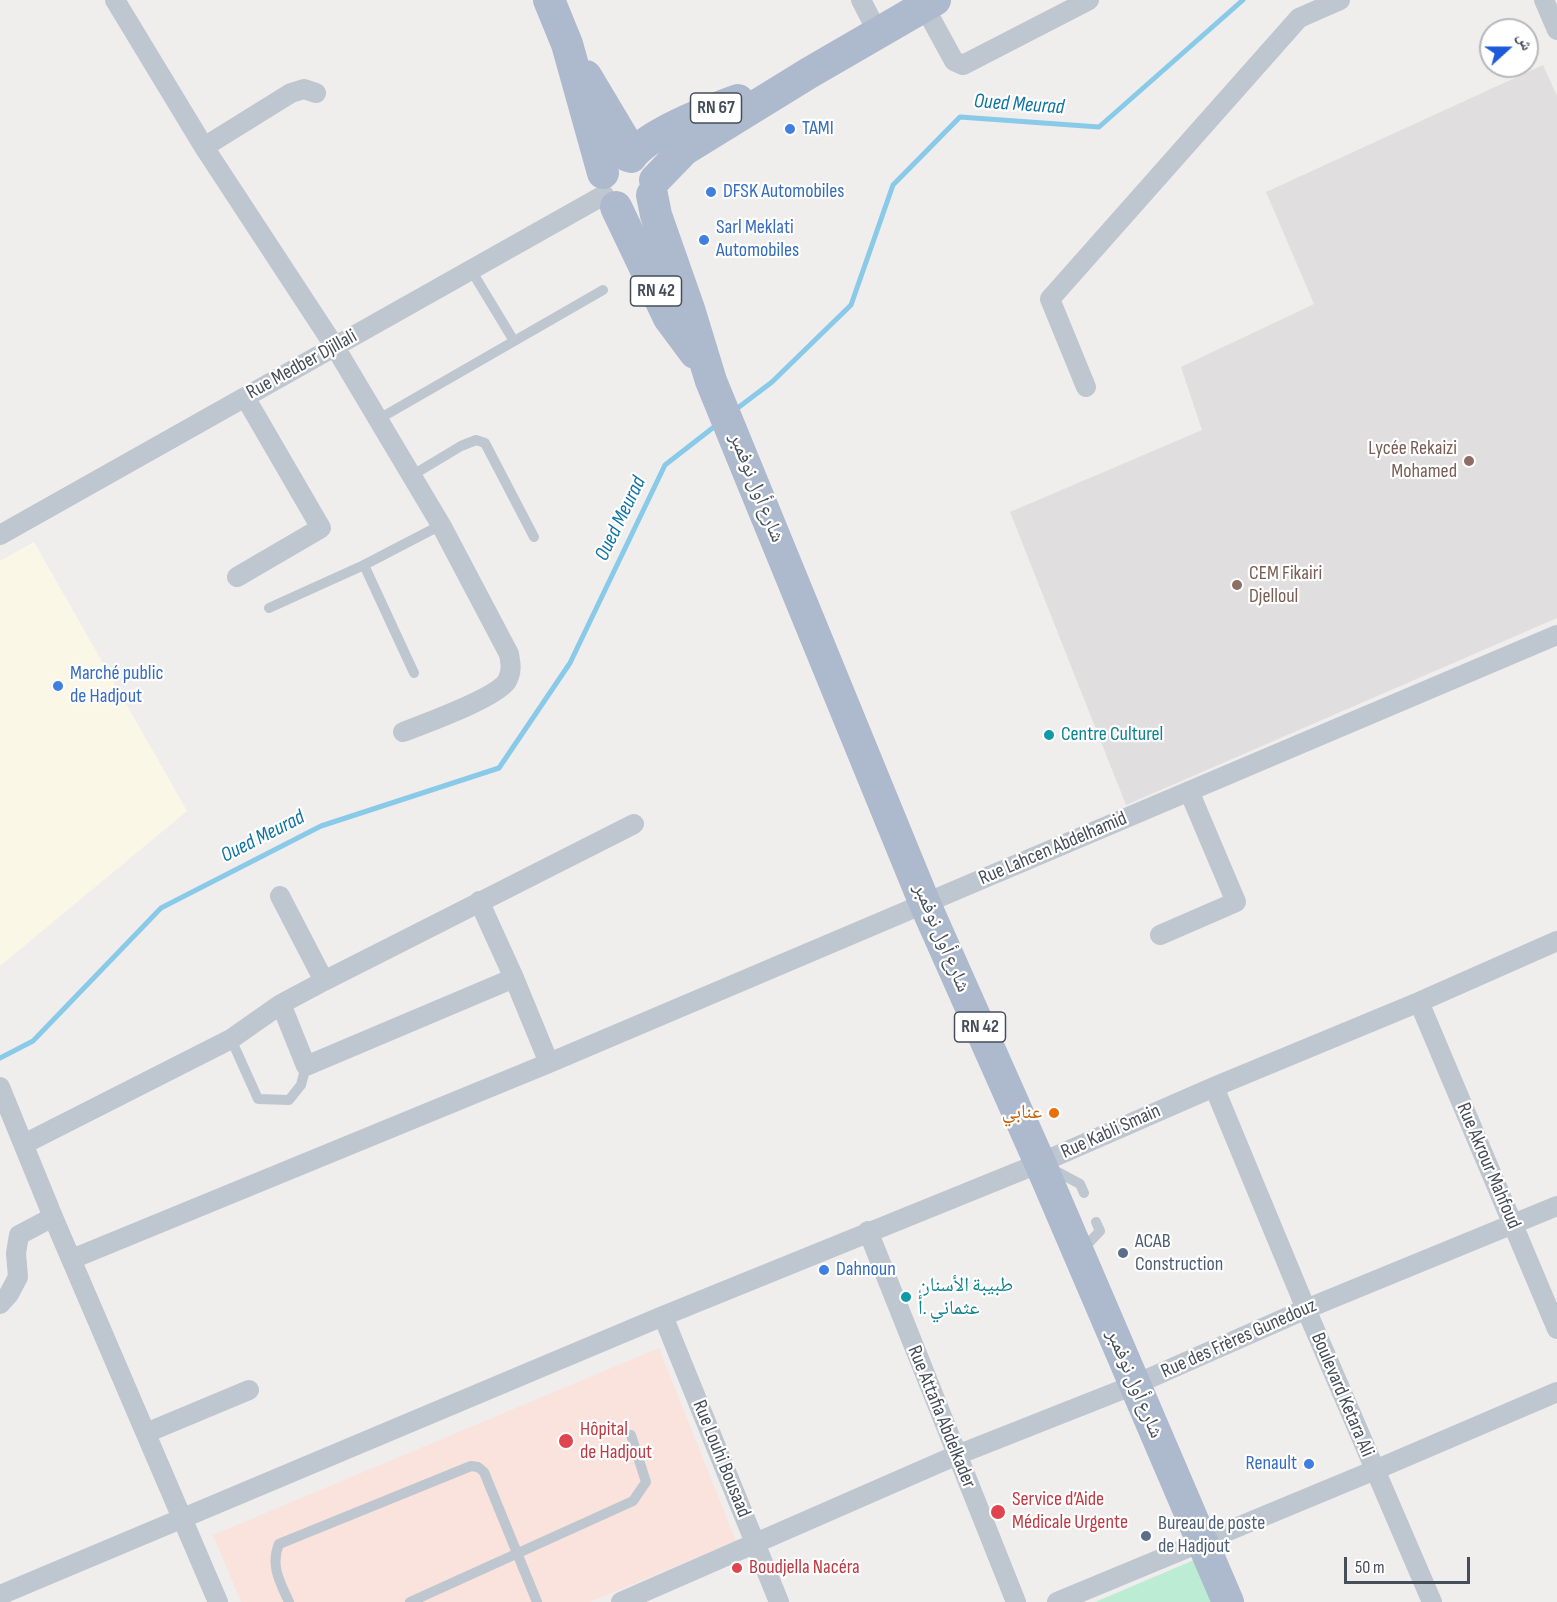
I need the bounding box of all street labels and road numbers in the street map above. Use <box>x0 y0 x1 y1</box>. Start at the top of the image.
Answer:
road number: RN 67 <box>690 93 742 123</box>
road number: RN 42 <box>630 276 682 306</box>
street label: Rue Medber Djillali <box>243 325 361 405</box>
street label: شارع أول نوفمبر <box>723 430 789 546</box>
street label: Rue Lahcen Abdelhamid <box>975 807 1131 891</box>
street label: شارع أول نوفمبر <box>907 880 975 996</box>
road number: RN 42 <box>954 1012 1006 1042</box>
street label: Rue Kabli Smain <box>1058 1099 1164 1165</box>
street label: Rue Akrour Mahfoud <box>1451 1099 1525 1233</box>
street label: Rue des Frères Gunedouz <box>1158 1294 1320 1384</box>
street label: شارع أول نوفمبر <box>1100 1326 1168 1442</box>
street label: Boulevard Ketara Ali <box>1305 1329 1379 1461</box>
street label: Rue Attafia Abdelkader <box>901 1342 981 1492</box>
street label: Rue Louhi Bousaad <box>687 1397 755 1521</box>

